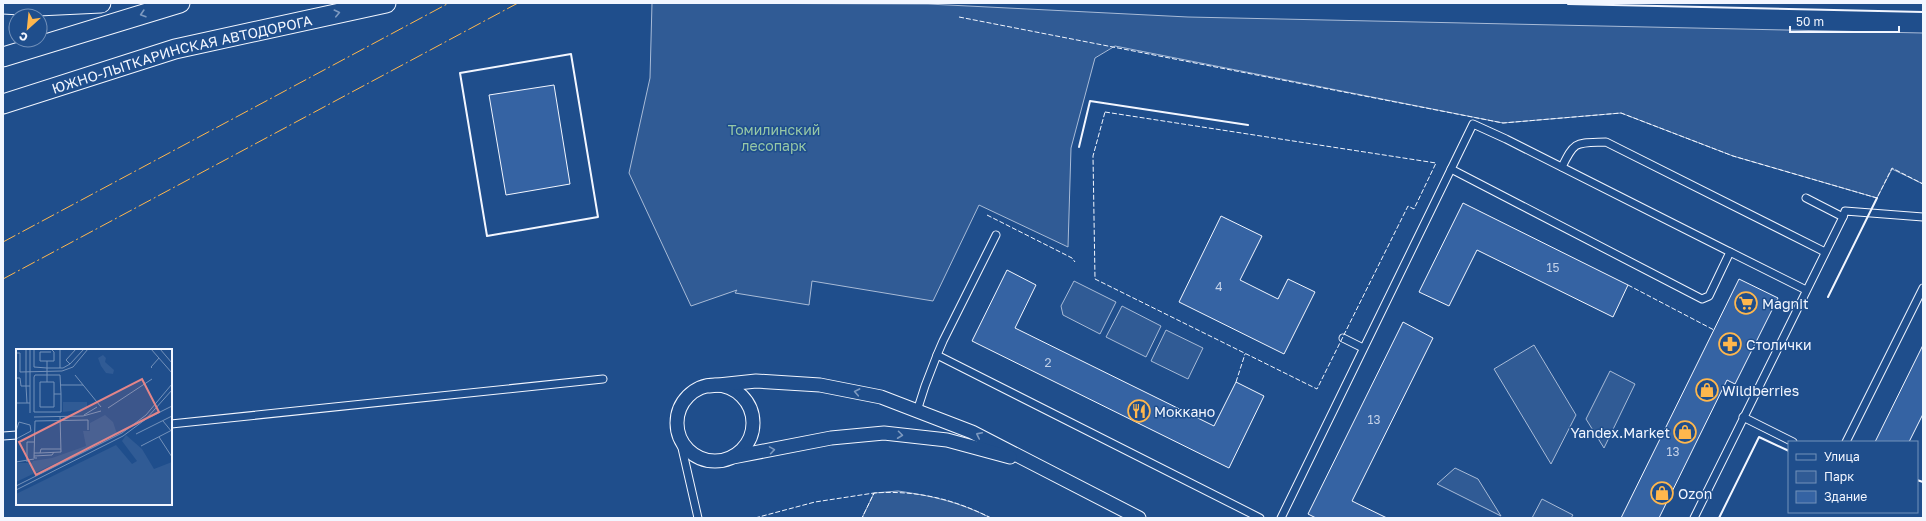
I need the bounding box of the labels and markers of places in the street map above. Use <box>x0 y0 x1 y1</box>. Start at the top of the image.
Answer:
supermarket icon: Magnit <box>1733 290 1759 316</box>
place label: Magnit <box>1762 295 1809 312</box>
pharmacy icon: Столички <box>1717 331 1743 357</box>
place label: Столички <box>1746 336 1812 353</box>
shop icon: Wildberries <box>1694 377 1720 403</box>
place label: Wildberries <box>1722 382 1799 399</box>
restaurant icon: Моккано <box>1126 398 1152 424</box>
place label: Моккано <box>1154 403 1215 420</box>
shop icon: Yandex.Market <box>1672 419 1698 445</box>
place label: Yandex.Market <box>1570 424 1670 441</box>
shop icon: Ozon <box>1649 480 1675 506</box>
place label: Ozon <box>1678 485 1712 502</box>

